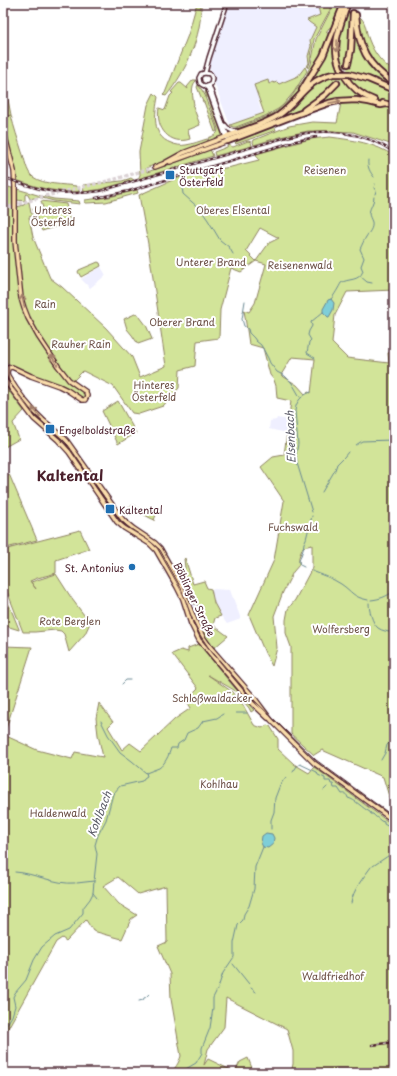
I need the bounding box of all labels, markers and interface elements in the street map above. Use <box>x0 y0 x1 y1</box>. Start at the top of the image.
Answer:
one-way arrow <box>333 39 340 52</box>
one-way arrow <box>328 98 341 106</box>
place label: Stuttgart Österfeld <box>179 162 223 189</box>
park label: Reisenen <box>304 162 346 177</box>
marker: Stuttgart Österfeld <box>164 169 176 181</box>
park label: Unteres Österfeld <box>31 202 75 229</box>
park label: Oberes Elsental <box>196 202 270 217</box>
park label: Unterer Brand <box>176 254 246 269</box>
park label: Reisenenwald <box>268 257 332 272</box>
one-way arrow <box>18 295 26 308</box>
park label: Rain <box>34 296 56 311</box>
park label: Oberer Brand <box>149 314 215 329</box>
park label: Rauher Rain <box>51 336 111 351</box>
one-way arrow <box>50 355 58 366</box>
park label: Hinteres Österfeld <box>132 377 176 404</box>
one-way arrow <box>32 407 41 418</box>
water label: Elsenbach <box>281 410 299 464</box>
place label: Engelboldstraße <box>59 422 136 437</box>
marker: Engelboldstraße <box>44 423 56 435</box>
district label: Kaltental <box>37 465 103 486</box>
place label: Kaltental <box>119 502 163 517</box>
marker: Kaltental <box>104 503 116 515</box>
park label: Fuchswald <box>268 519 318 534</box>
street label: Böblinger Straße <box>171 559 219 639</box>
place label: St. Antonius <box>65 560 125 575</box>
marker: St. Antonius <box>127 562 137 572</box>
park label: Rote Berglen <box>39 613 101 628</box>
park label: Wolfersberg <box>312 621 370 636</box>
park label: Schloßwaldäcker <box>172 690 253 705</box>
park label: Kohlhau <box>200 776 238 791</box>
water label: Kohlbach <box>83 788 116 839</box>
park label: Haldenwald <box>30 805 86 820</box>
park label: Waldfriedhof <box>302 968 365 983</box>

